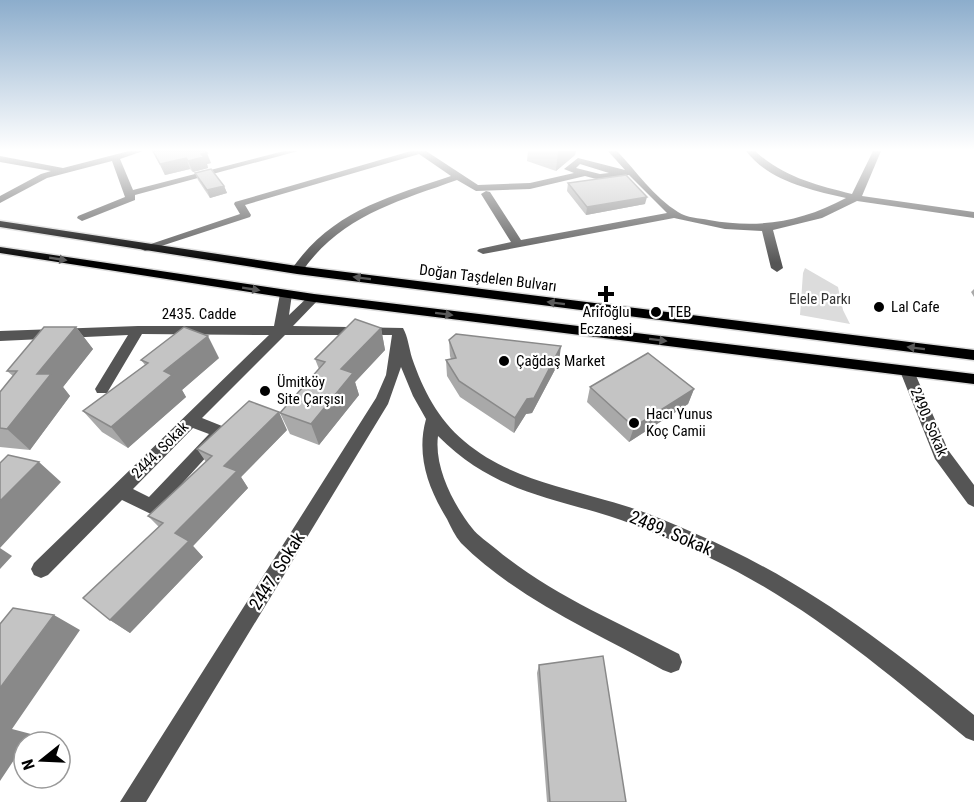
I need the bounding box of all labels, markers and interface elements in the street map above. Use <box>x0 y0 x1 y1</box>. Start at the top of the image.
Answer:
one-way arrow <box>48 255 67 264</box>
street label: Doğan Taşdelen Bulvarı <box>418 261 558 295</box>
one-way arrow <box>353 274 372 283</box>
one-way arrow <box>241 284 260 293</box>
marker: Arifoğlu Eczanesi <box>599 287 613 301</box>
park label: Elele Parkı <box>789 290 851 308</box>
one-way arrow <box>546 298 565 308</box>
place label: Lal Cafe <box>891 298 940 316</box>
marker: Lal Cafe <box>872 300 886 314</box>
place label: Arifoğlu Eczanesi <box>580 303 632 338</box>
place label: TEB <box>668 303 691 321</box>
street label: 2435. Cadde <box>162 305 236 323</box>
marker: TEB <box>649 305 663 319</box>
one-way arrow <box>435 309 454 318</box>
one-way arrow <box>649 335 668 345</box>
one-way arrow <box>906 343 925 353</box>
place label: Çağdaş Market <box>516 352 605 370</box>
marker: Çağdaş Market <box>497 354 511 368</box>
place label: Ümitköy Site Çarşısı <box>277 373 344 408</box>
marker: Ümitköy Site Çarşısı <box>258 384 272 398</box>
street label: 2490. Sokak <box>906 385 952 459</box>
place label: Hacı Yunus Koç Camii <box>646 405 713 440</box>
marker: Hacı Yunus Koç Camii <box>627 416 641 430</box>
street label: 2444. Sokak <box>128 418 192 482</box>
street label: 2489. Sokak <box>627 506 716 559</box>
street label: 2447. Sokak <box>244 528 309 613</box>
north arrow <box>12 730 72 790</box>
text: N <box>18 757 39 772</box>

